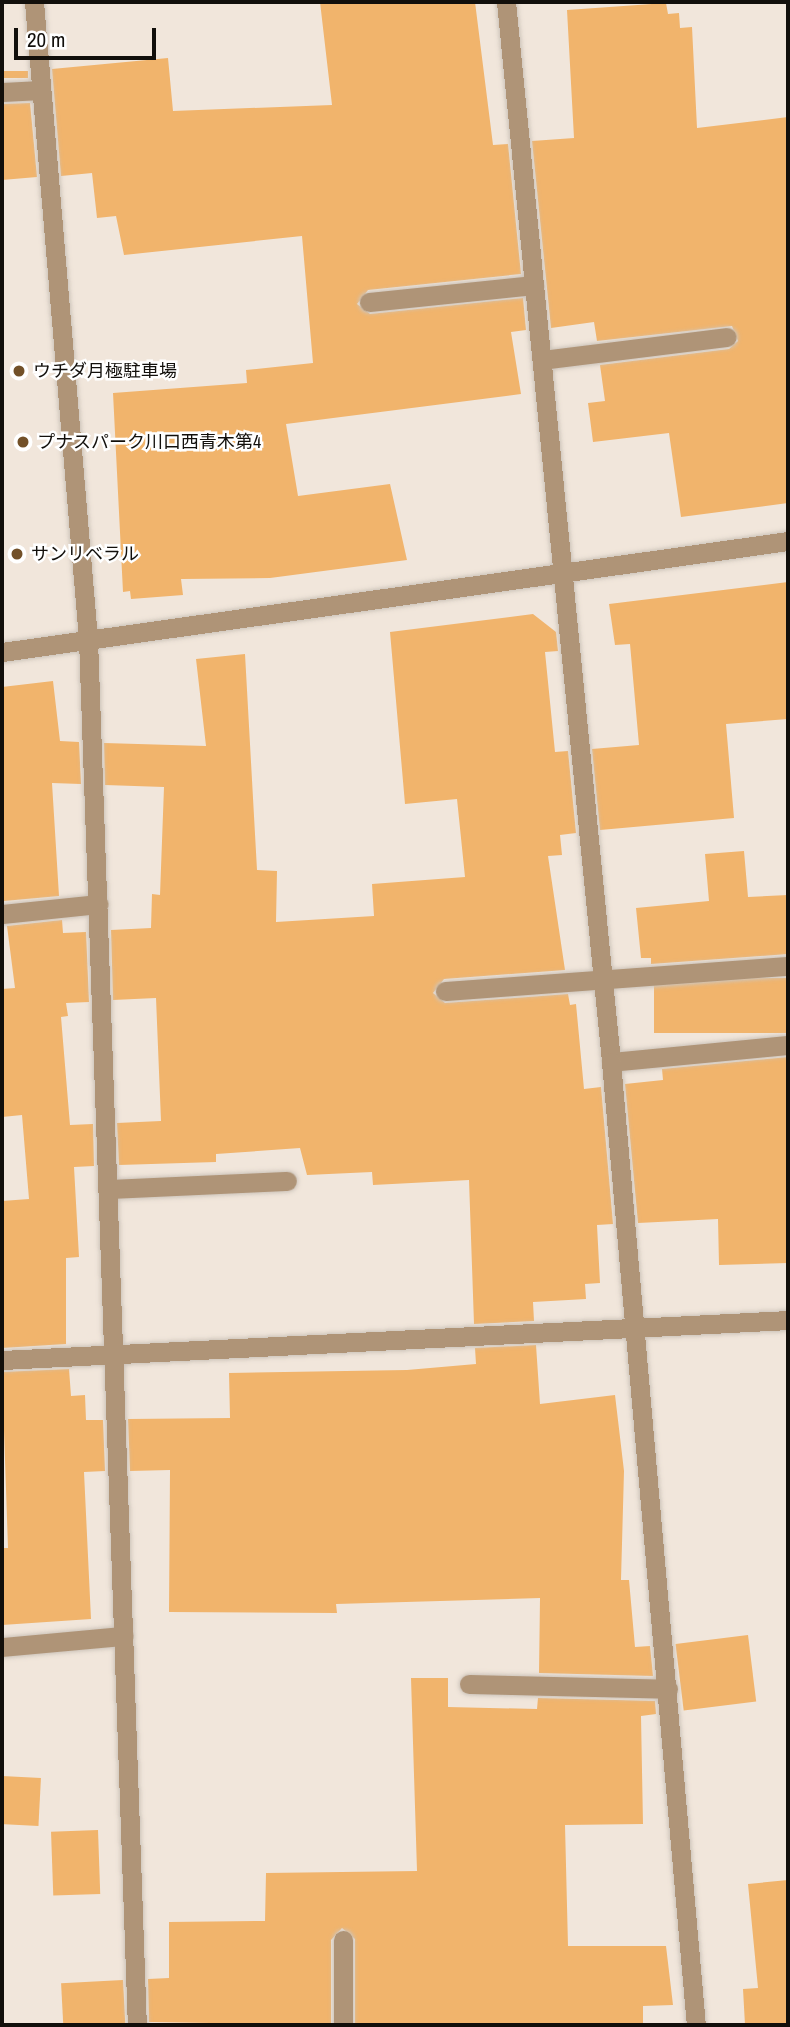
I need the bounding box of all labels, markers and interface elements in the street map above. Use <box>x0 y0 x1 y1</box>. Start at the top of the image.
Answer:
scale bar <box>18 14 159 58</box>
text: 20 m <box>27 25 65 54</box>
place label: ウチダ月極駐車場 <box>33 360 177 382</box>
marker: ウチダ月極駐車場 <box>11 363 27 379</box>
place label: プナスパーク川口西青木第4 <box>37 431 261 453</box>
marker: プナスパーク川口西青木第4 <box>15 434 31 450</box>
place label: サンリベラル <box>31 543 139 565</box>
marker: サンリベラル <box>9 546 25 562</box>

